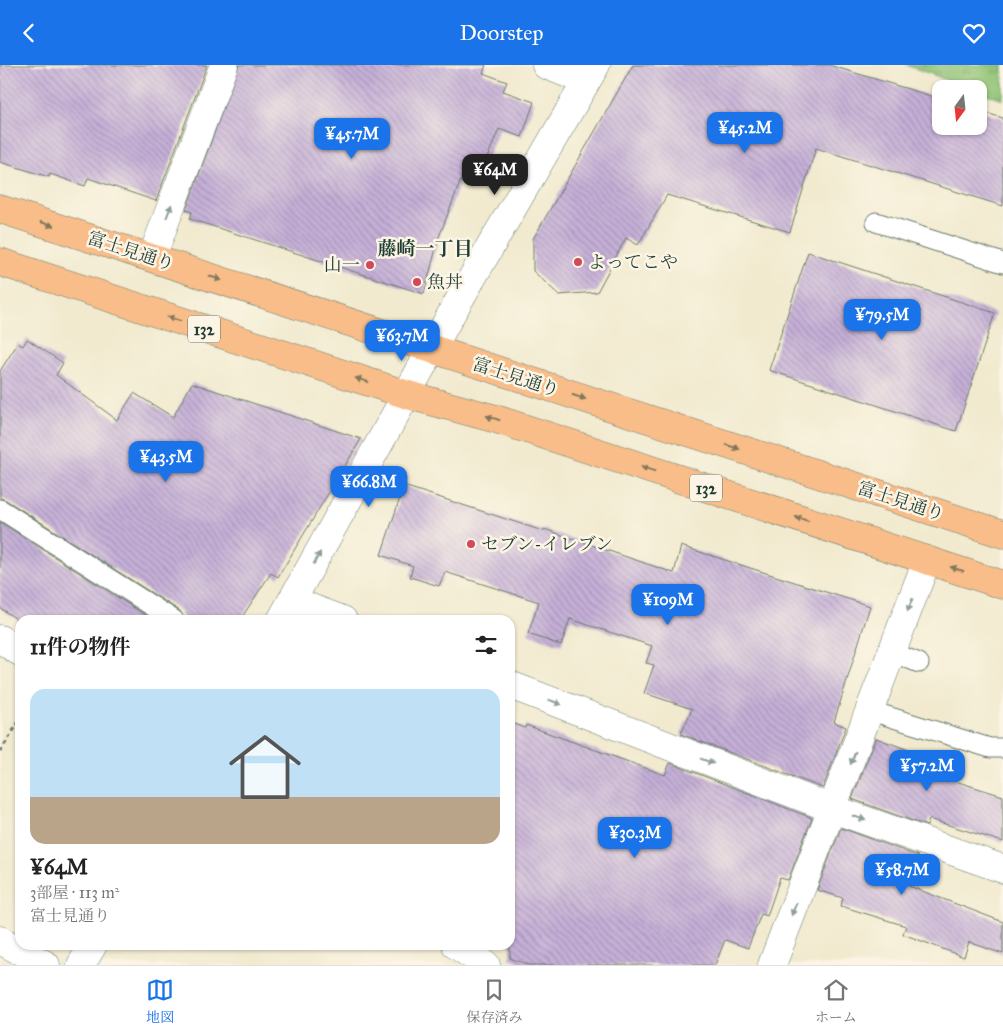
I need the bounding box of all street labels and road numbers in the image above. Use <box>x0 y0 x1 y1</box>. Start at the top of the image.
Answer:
street label: 富士見通り <box>85 227 177 275</box>
road number: 132 <box>188 315 220 343</box>
street label: 富士見通り <box>470 353 562 401</box>
road number: 132 <box>690 474 722 501</box>
street label: 富士見通り <box>855 477 947 525</box>

